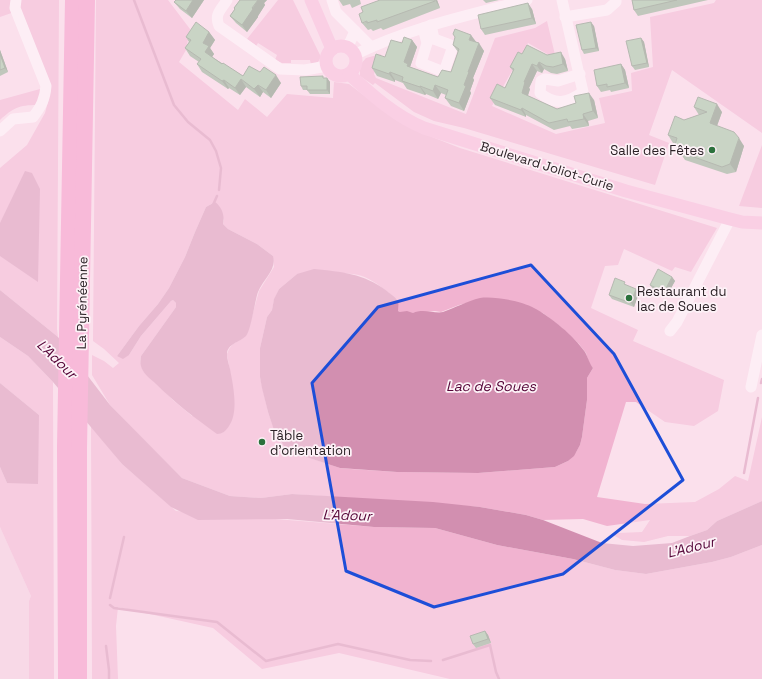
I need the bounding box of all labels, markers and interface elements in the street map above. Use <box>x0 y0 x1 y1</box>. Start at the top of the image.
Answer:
street label: Boulevard Joliot-Curie <box>478 138 616 194</box>
place label: Salle des Fêtes <box>610 142 704 159</box>
marker: Salle des Fêtes <box>707 145 717 155</box>
street label: La Pyrénéenne <box>73 256 91 350</box>
place label: Restaurant du lac de Soues <box>637 283 726 315</box>
marker: Restaurant du lac de Soues <box>624 293 634 303</box>
water label: L'Adour <box>33 336 82 384</box>
water label: Lac de Soues <box>446 377 537 395</box>
place label: Tâble d'orientation <box>270 427 351 459</box>
marker: Tâble d'orientation <box>257 437 267 447</box>
water label: L'Adour <box>322 505 373 525</box>
water label: L'Adour <box>665 532 719 562</box>

